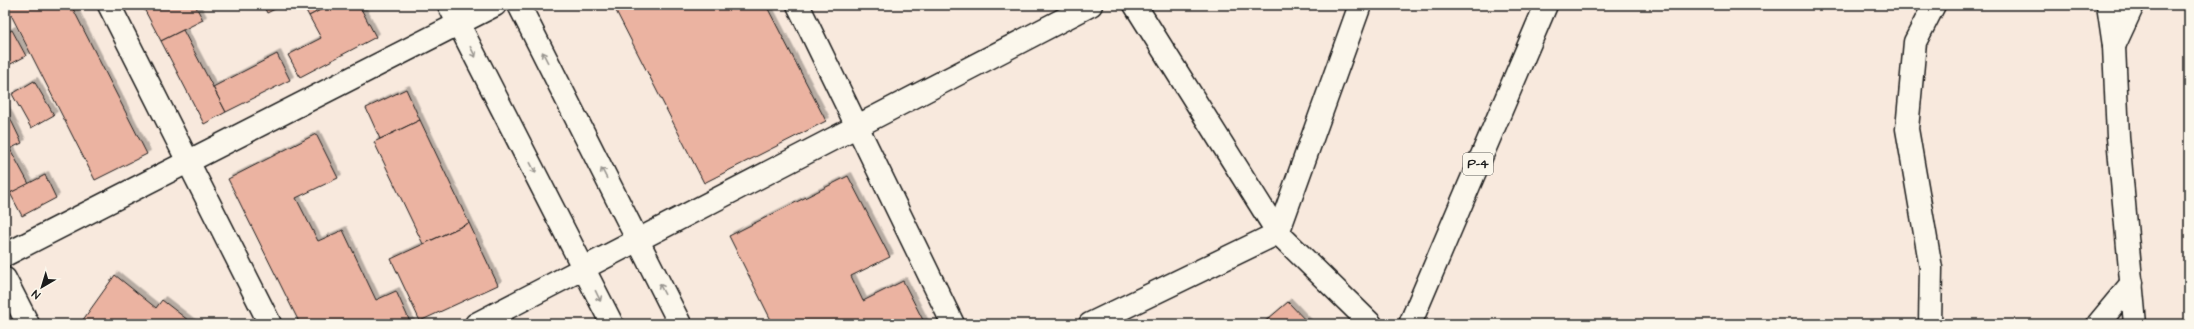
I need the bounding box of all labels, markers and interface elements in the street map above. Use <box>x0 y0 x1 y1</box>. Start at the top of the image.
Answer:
one-way arrow <box>470 46 477 58</box>
one-way arrow <box>541 51 549 63</box>
road number: P-4 <box>1463 153 1493 175</box>
one-way arrow <box>529 161 537 173</box>
one-way arrow <box>600 167 607 179</box>
north arrow <box>22 267 62 307</box>
one-way arrow <box>658 283 666 295</box>
text: N <box>29 286 43 303</box>
one-way arrow <box>595 289 603 301</box>

